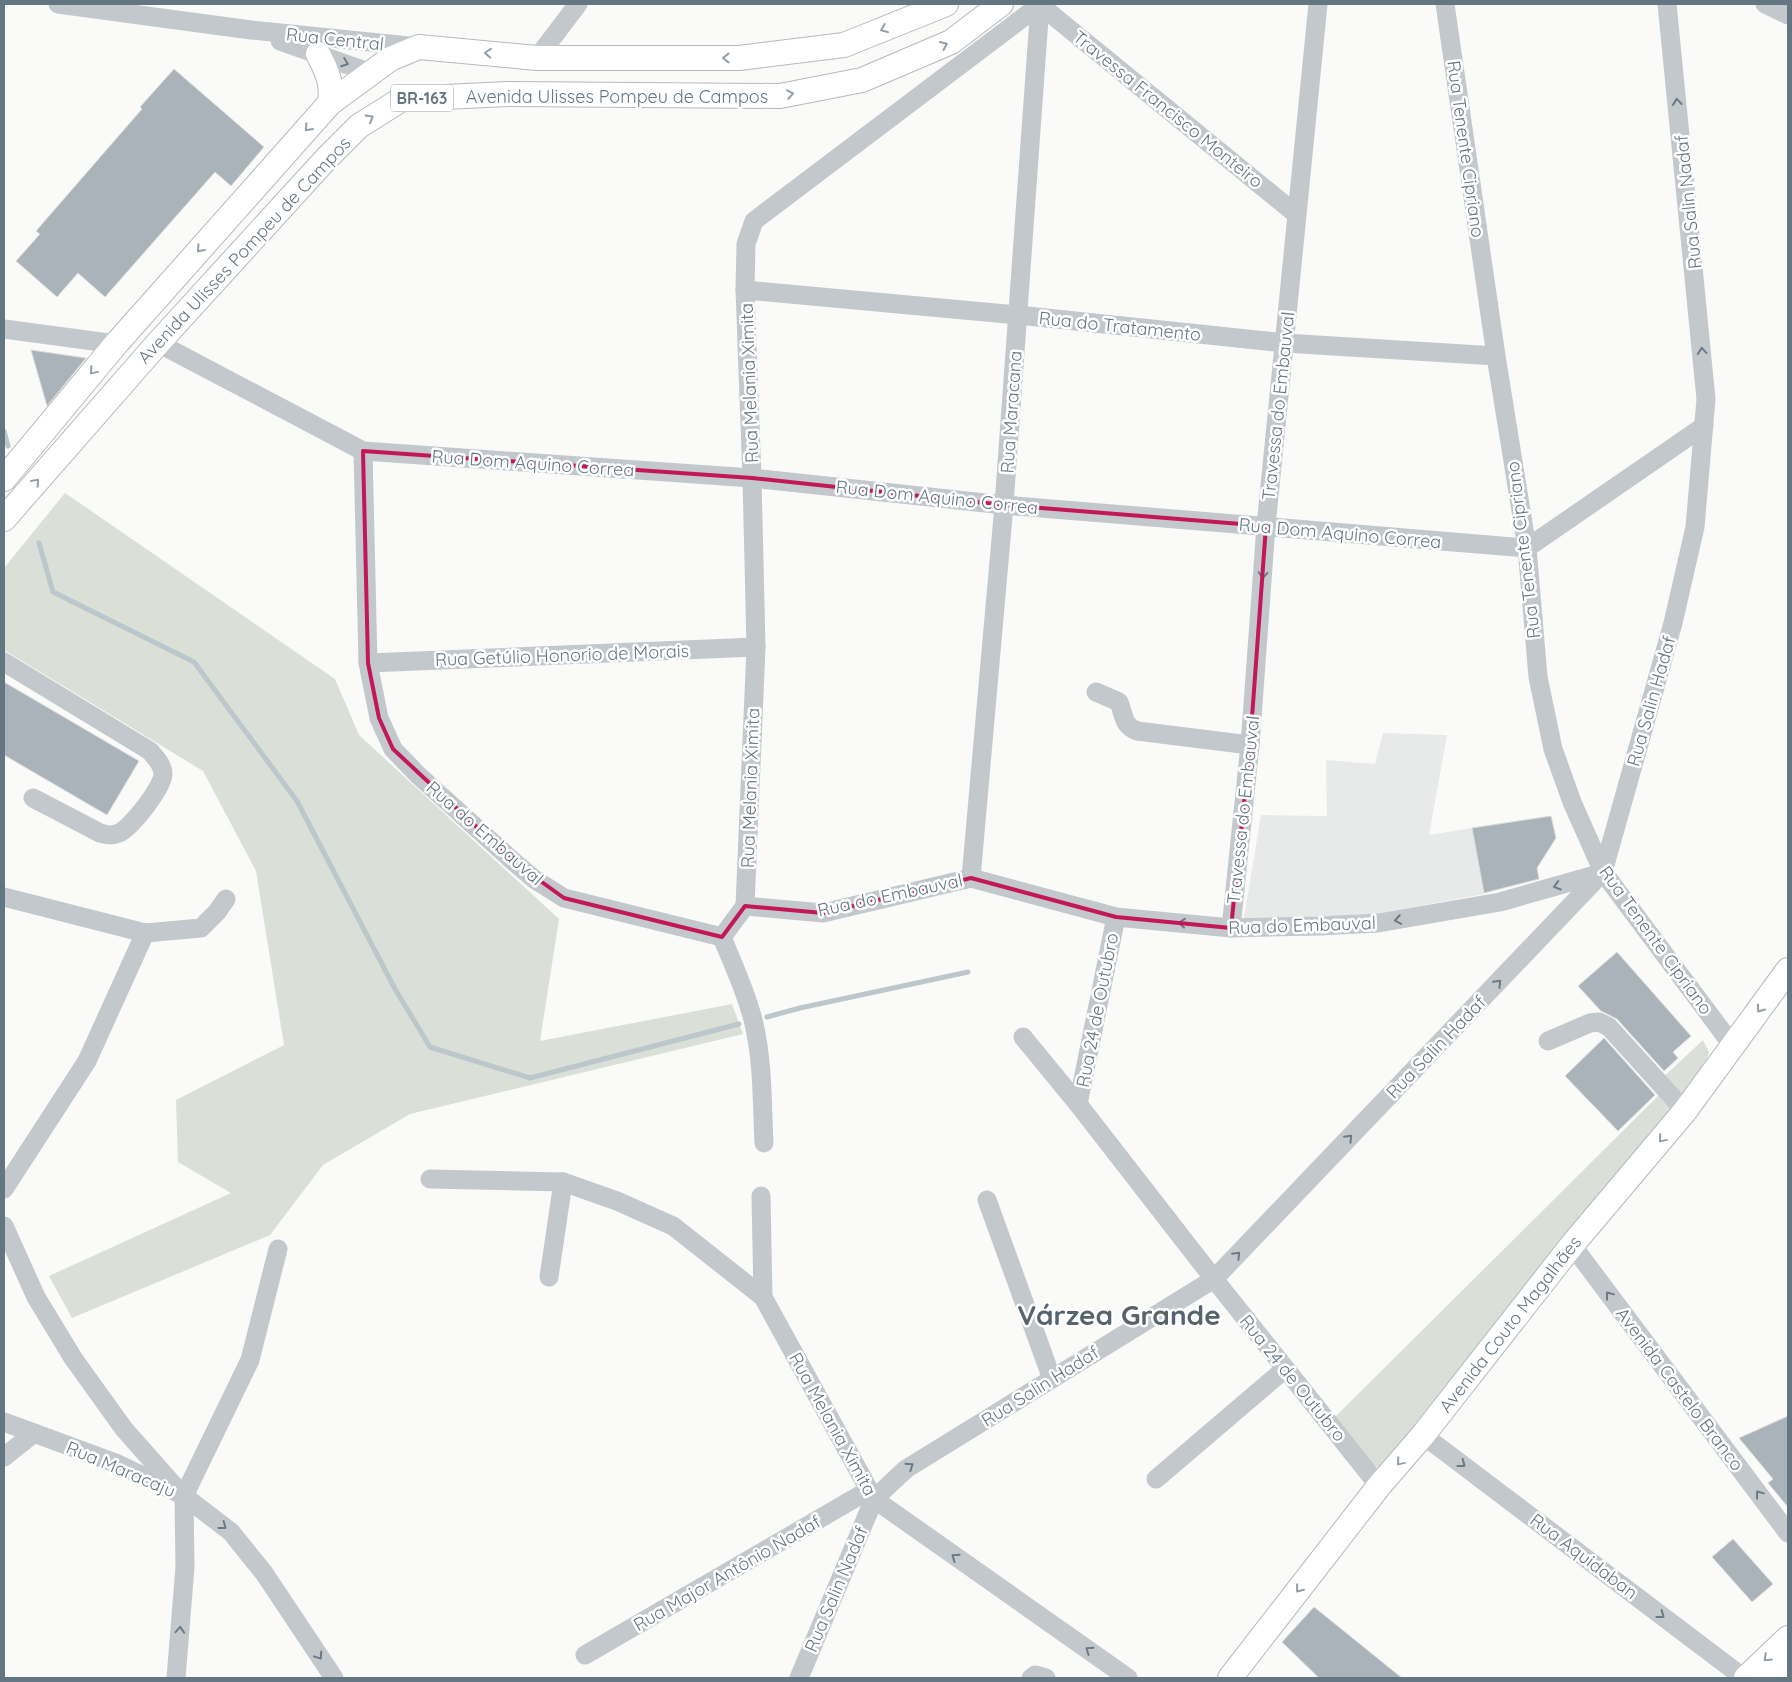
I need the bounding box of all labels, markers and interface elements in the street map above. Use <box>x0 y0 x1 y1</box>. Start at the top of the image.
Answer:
street label: Rua Central <box>285 22 385 56</box>
one-way arrow <box>881 23 889 33</box>
street label: Travessa Francisco Monteiro <box>1068 25 1268 193</box>
one-way arrow <box>939 41 948 52</box>
one-way arrow <box>484 47 492 58</box>
one-way arrow <box>722 53 730 63</box>
one-way arrow <box>340 57 348 67</box>
street label: Rua Tenente Cipriano <box>1442 59 1490 239</box>
road number: BR-163 <box>391 85 453 112</box>
street label: Avenida Ulisses Pompeu de Campos <box>466 85 768 108</box>
one-way arrow <box>785 90 794 100</box>
one-way arrow <box>1672 98 1683 106</box>
one-way arrow <box>365 115 374 125</box>
one-way arrow <box>306 122 314 131</box>
street label: Avenida Ulisses Pompeu de Campos <box>132 132 356 368</box>
street label: Rua Salin Nadaf <box>1669 133 1706 270</box>
one-way arrow <box>197 244 206 253</box>
street label: Rua Melania Ximita <box>735 303 763 463</box>
street label: Rua do Tratamento <box>1038 306 1202 346</box>
street label: Travessa do Embauval <box>1257 311 1299 501</box>
one-way arrow <box>1697 347 1708 355</box>
street label: Rua Maracana <box>995 350 1027 474</box>
one-way arrow <box>90 366 99 375</box>
street label: Rua Dom Aquino Correa <box>431 444 635 482</box>
street label: Rua Tenente Cipriano <box>1501 460 1545 640</box>
street label: Rua Dom Aquino Correa <box>835 475 1039 519</box>
one-way arrow <box>30 479 39 488</box>
street label: Rua Dom Aquino Correa <box>1238 513 1442 553</box>
one-way arrow <box>1257 571 1268 579</box>
street label: Rua Salin Hadaf <box>1621 633 1681 769</box>
street label: Rua Getúlio Honorio de Morais <box>435 639 689 671</box>
street label: Rua Melania Ximita <box>736 708 764 868</box>
street label: Travessa do Embauval <box>1222 715 1264 905</box>
street label: Rua do Embauval <box>422 776 548 890</box>
street label: Rua Tenente Cipriano <box>1594 861 1718 1019</box>
street label: Rua do Embauval <box>815 868 965 922</box>
one-way arrow <box>1553 881 1561 891</box>
street label: Rua do Embauval <box>1228 911 1376 939</box>
one-way arrow <box>1393 914 1402 924</box>
one-way arrow <box>1178 918 1186 929</box>
street label: Rua 24 de Outubro <box>1071 931 1123 1089</box>
one-way arrow <box>1492 979 1501 988</box>
street label: Rua Salin Hadaf <box>1381 990 1491 1103</box>
one-way arrow <box>1757 1003 1766 1013</box>
one-way arrow <box>1658 1133 1667 1142</box>
one-way arrow <box>1343 1135 1352 1144</box>
street label: Avenida Couto Magalhães <box>1434 1231 1586 1417</box>
one-way arrow <box>1231 1252 1240 1261</box>
one-way arrow <box>1606 1292 1614 1301</box>
district label: Várzea Grande <box>1017 1297 1221 1332</box>
street label: Avenida Castelo Branco <box>1611 1303 1749 1475</box>
street label: Rua 24 de Outubro <box>1235 1310 1351 1446</box>
street label: Rua Salin Hadaf <box>977 1340 1104 1431</box>
street label: Rua Melania Ximita <box>784 1348 882 1500</box>
street label: Rua Maracaju <box>63 1436 179 1502</box>
one-way arrow <box>1397 1456 1406 1465</box>
one-way arrow <box>1456 1458 1466 1467</box>
one-way arrow <box>904 1463 914 1472</box>
one-way arrow <box>1756 1490 1765 1500</box>
street label: Rua Aquidaban <box>1526 1508 1642 1604</box>
street label: Rua Major Antônio Nadaf <box>629 1510 825 1636</box>
one-way arrow <box>217 1520 226 1528</box>
street label: Rua Salin Nadaf <box>799 1522 873 1655</box>
one-way arrow <box>952 1554 961 1563</box>
one-way arrow <box>1296 1584 1305 1593</box>
one-way arrow <box>1655 1609 1665 1618</box>
one-way arrow <box>175 1625 186 1633</box>
one-way arrow <box>1085 1647 1094 1656</box>
one-way arrow <box>313 1650 322 1660</box>
one-way arrow <box>1764 1652 1773 1661</box>

